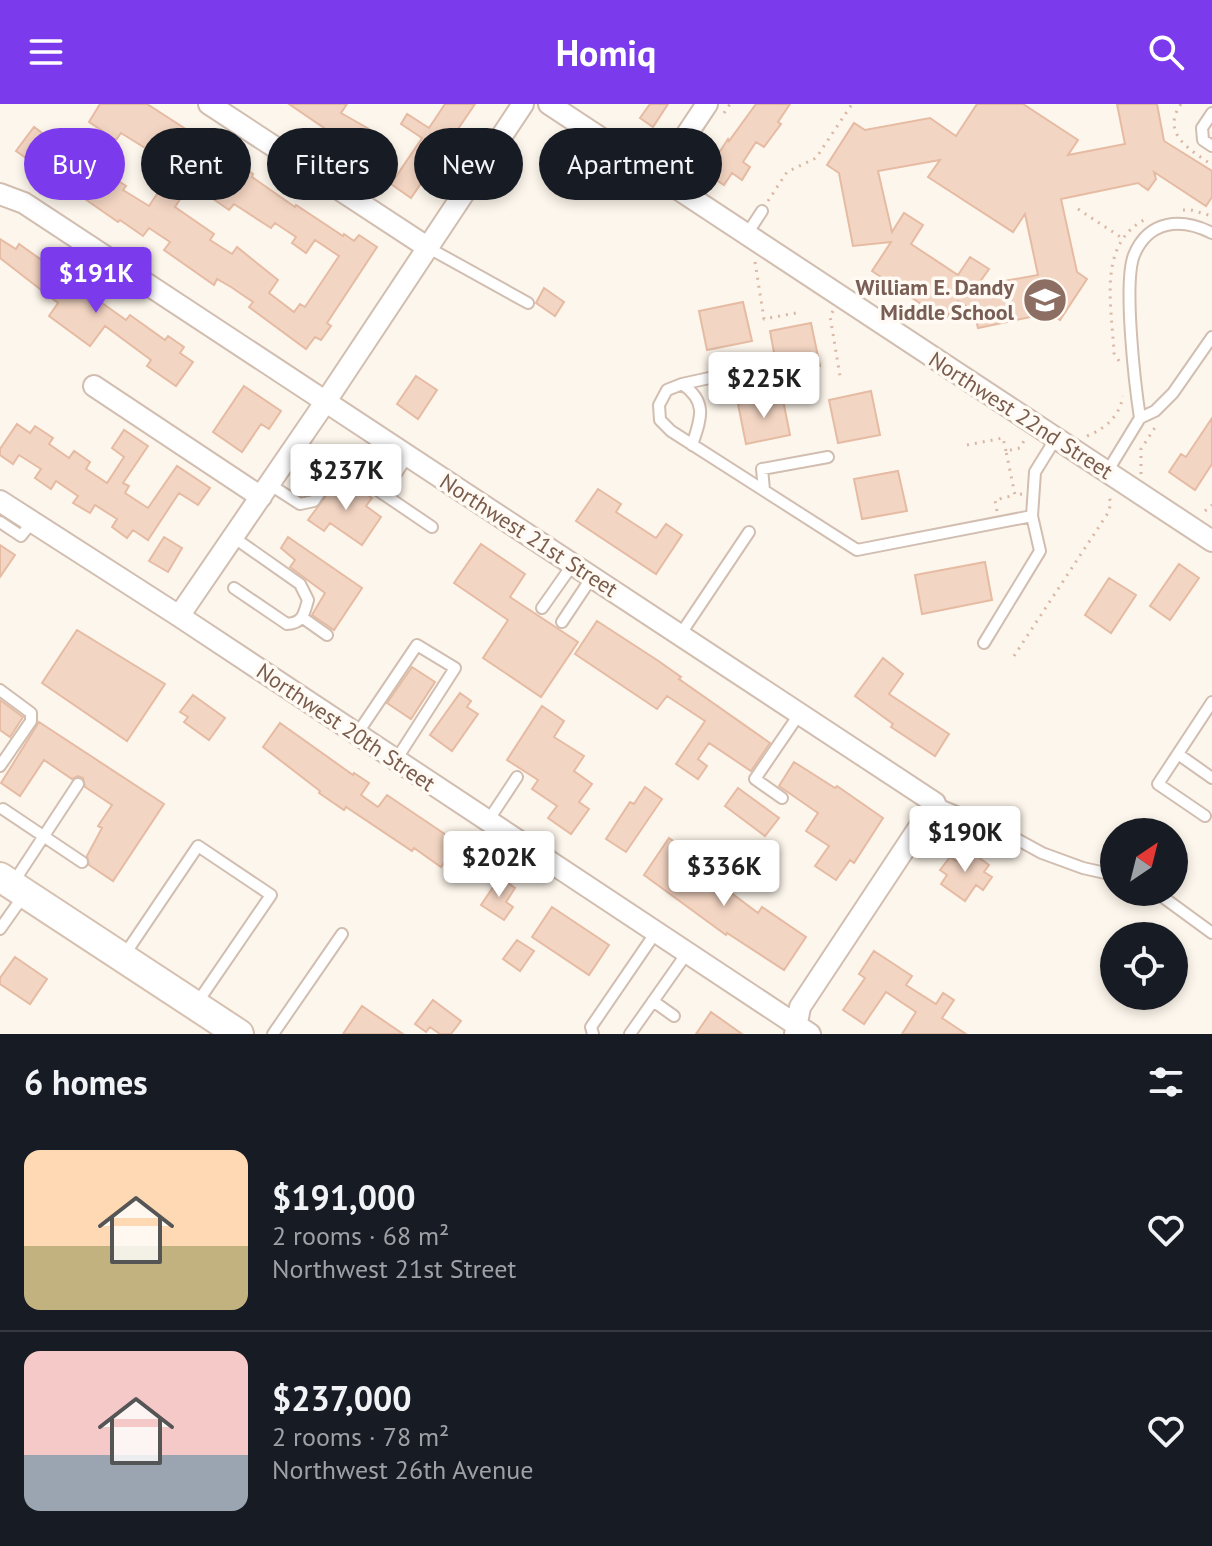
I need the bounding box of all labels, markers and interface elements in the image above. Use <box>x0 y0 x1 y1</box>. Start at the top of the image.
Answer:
text: Homiq <box>556 29 656 76</box>
icon: menu <box>24 30 68 74</box>
icon: search <box>1144 30 1188 74</box>
chip: Buy <box>24 128 125 200</box>
chip: Rent <box>141 128 251 200</box>
chip: Filters <box>267 128 398 200</box>
chip: New <box>414 128 523 200</box>
chip: Apartment <box>539 128 722 200</box>
pin: $191K <box>40 247 152 315</box>
text: $191K <box>58 256 134 289</box>
place label: William E. Dandy Middle School <box>856 273 1015 326</box>
school or university icon: William E. Dandy Middle School <box>1021 276 1069 324</box>
street label: Northwest 22nd Street <box>924 345 1119 485</box>
pin: $225K <box>708 352 820 420</box>
text: $225K <box>726 361 802 394</box>
pin: $237K <box>290 444 402 512</box>
text: $237K <box>308 453 384 486</box>
street label: Northwest 21st Street <box>435 467 624 603</box>
street label: Northwest 20th Street <box>251 657 441 797</box>
pin: $190K <box>909 806 1021 874</box>
text: $190K <box>927 815 1003 848</box>
north arrow <box>1100 818 1188 906</box>
map controls <box>1100 818 1188 1010</box>
pin: $202K <box>443 831 555 899</box>
text: $202K <box>461 840 537 873</box>
pin: $336K <box>668 840 780 908</box>
text: $336K <box>686 849 762 882</box>
button: locate <box>1100 922 1188 1010</box>
text: 6 homes <box>24 1060 148 1104</box>
icon: filters <box>1144 1060 1188 1104</box>
text: $191,000 <box>272 1175 416 1219</box>
icon: home <box>88 1182 184 1278</box>
icon: heart <box>1144 1208 1188 1252</box>
text: 2 rooms · 68 m² <box>272 1219 449 1252</box>
text: Northwest 21st Street <box>272 1252 516 1285</box>
text: $237,000 <box>272 1376 411 1420</box>
icon: home <box>88 1383 184 1479</box>
icon: heart <box>1144 1409 1188 1453</box>
text: 2 rooms · 78 m² <box>272 1420 449 1453</box>
text: Northwest 26th Avenue <box>272 1453 534 1486</box>

